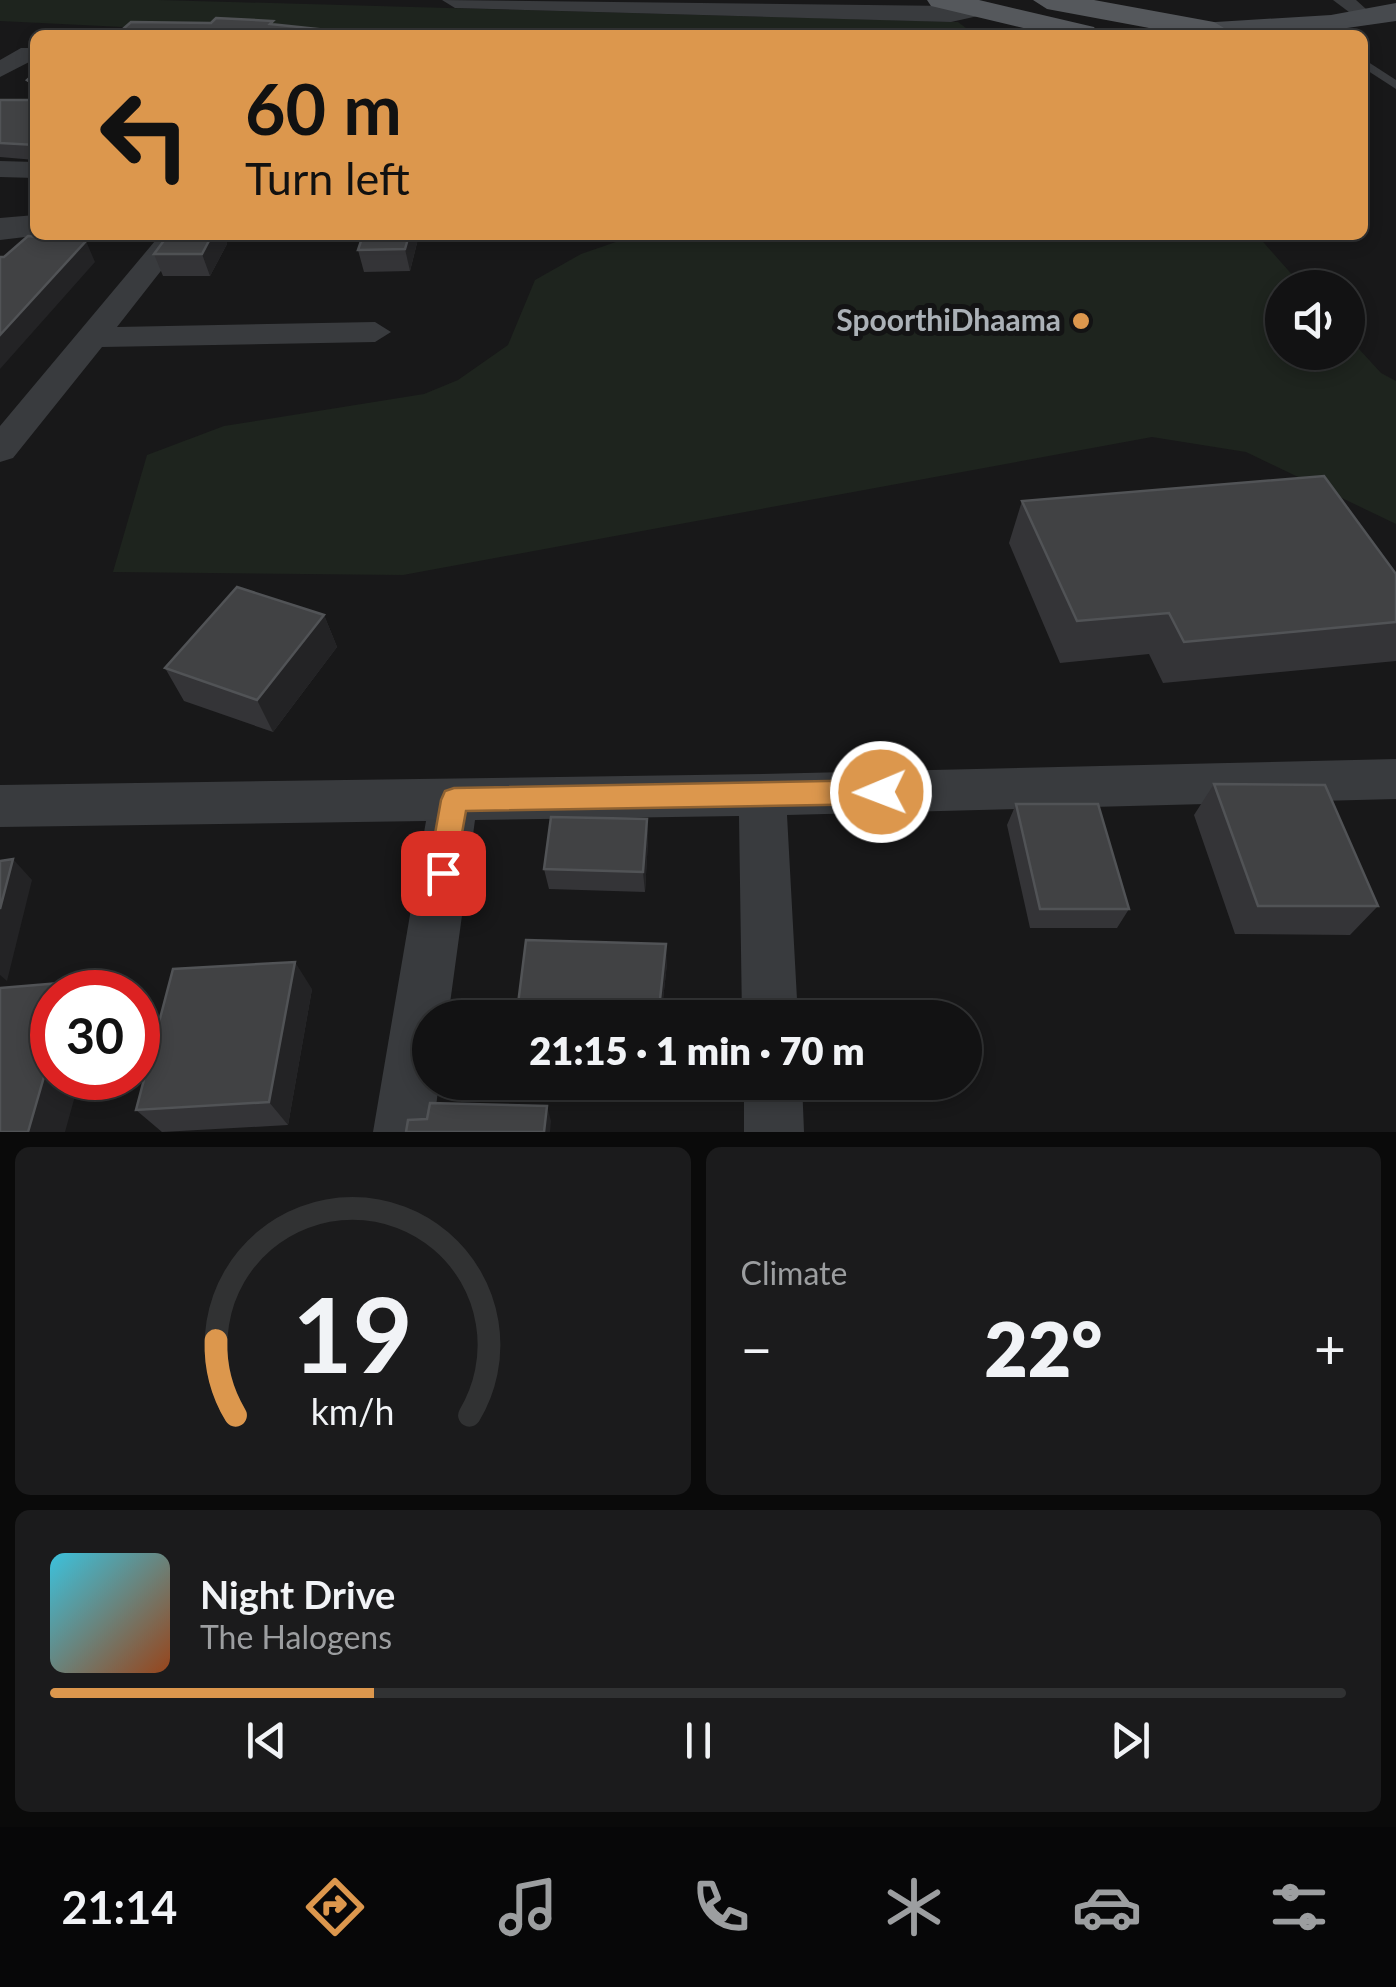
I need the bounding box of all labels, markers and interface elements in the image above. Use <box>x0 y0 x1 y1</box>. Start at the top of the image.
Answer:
text: 60 m <box>245 66 402 150</box>
icon: left <box>80 70 210 200</box>
text: Turn left <box>245 151 410 205</box>
map controls <box>1265 270 1365 370</box>
button: sound <box>1265 270 1365 370</box>
place label: SpoorthiDhaama <box>836 301 1061 337</box>
marker: SpoorthiDhaama <box>1070 310 1092 332</box>
position arrow <box>829 740 933 844</box>
pin <box>401 831 486 916</box>
icon: arrive <box>416 846 471 901</box>
speed limit sign: 30 <box>30 970 160 1100</box>
text: 21:15 · 1 min · 70 m <box>529 1027 865 1073</box>
text: Climate <box>741 1253 847 1292</box>
text: 19 <box>292 1270 413 1395</box>
text: 22° <box>984 1303 1102 1393</box>
text: − <box>741 1315 772 1381</box>
text: + <box>1314 1315 1346 1381</box>
text: km/h <box>311 1390 395 1433</box>
text: Night Drive <box>200 1571 395 1617</box>
text: The Halogens <box>200 1617 392 1656</box>
icon: previous <box>239 1713 294 1768</box>
icon: pause <box>671 1713 726 1768</box>
icon: next <box>1103 1713 1158 1768</box>
icon: directions <box>300 1872 370 1942</box>
icon: music <box>493 1872 563 1942</box>
icon: phone <box>686 1872 756 1942</box>
icon: climate <box>879 1872 949 1942</box>
icon: car <box>1072 1872 1142 1942</box>
icon: filters <box>1264 1872 1334 1942</box>
text: 21:14 <box>61 1880 177 1934</box>

